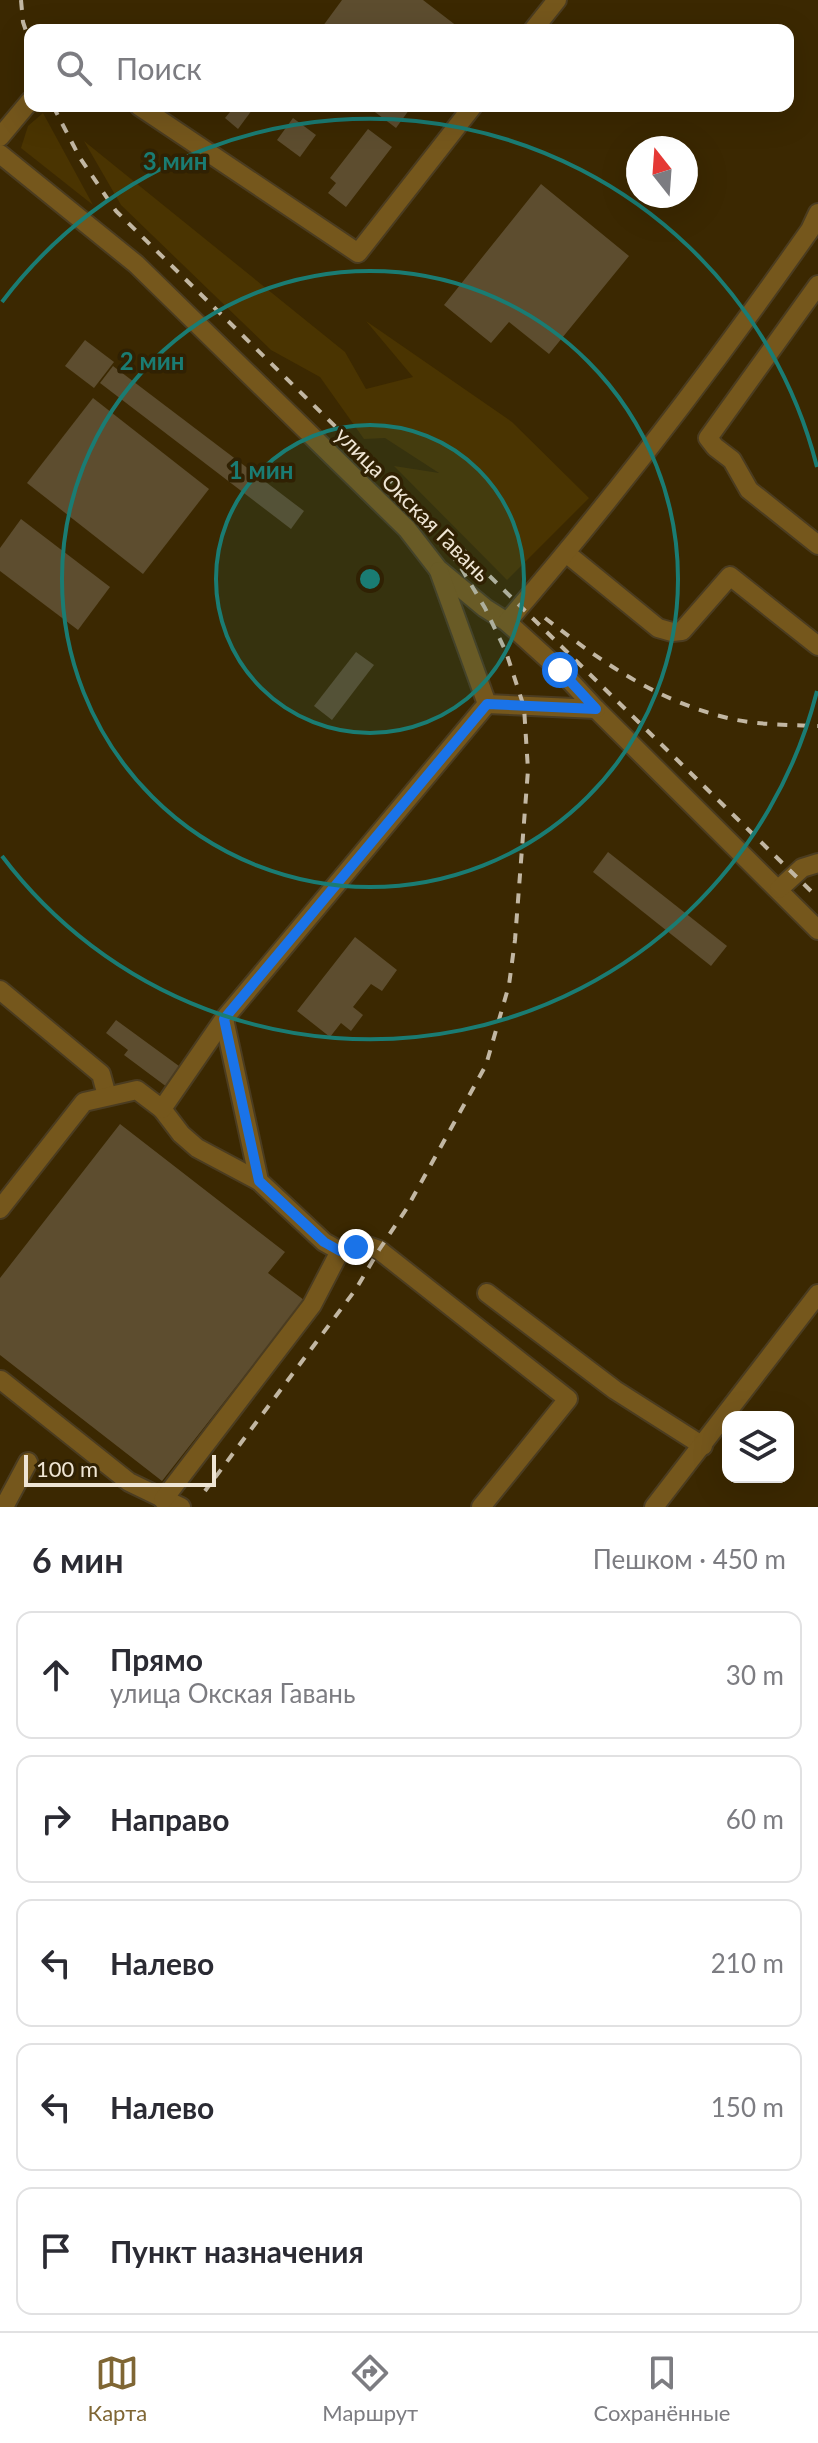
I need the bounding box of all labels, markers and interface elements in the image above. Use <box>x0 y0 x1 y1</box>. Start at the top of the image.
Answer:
search box <box>24 24 794 112</box>
icon: search <box>52 46 96 90</box>
text: Поиск <box>116 50 202 86</box>
north arrow <box>626 136 698 208</box>
text: 3 мин <box>143 146 207 175</box>
text: 2 мин <box>120 346 184 375</box>
street label: улица Окская Гавань <box>330 421 496 587</box>
text: 1 мин <box>229 455 293 484</box>
centre of rings <box>356 565 384 593</box>
route start <box>542 652 578 688</box>
route end <box>338 1229 374 1265</box>
map controls <box>722 1411 794 1483</box>
button: layers <box>722 1411 794 1483</box>
scale bar <box>24 1451 216 1487</box>
text: 100 m <box>36 1455 98 1482</box>
text: 6 мин <box>32 1539 124 1580</box>
text: Пешком · 450 m <box>593 1543 786 1575</box>
text: Прямо <box>110 1641 203 1677</box>
icon: ahead <box>34 1653 78 1697</box>
text: 30 m <box>726 1659 784 1691</box>
text: улица Окская Гавань <box>110 1677 355 1709</box>
icon: right <box>34 1797 78 1841</box>
text: Направо <box>110 1801 230 1837</box>
text: 60 m <box>726 1803 784 1835</box>
icon: left <box>34 1941 78 1985</box>
text: Налево <box>110 1945 214 1981</box>
text: 210 m <box>711 1947 784 1979</box>
icon: left <box>34 2085 78 2129</box>
text: Налево <box>110 2089 214 2125</box>
text: 150 m <box>711 2091 784 2123</box>
icon: arrive <box>34 2229 78 2273</box>
text: Пункт назначения <box>110 2233 364 2269</box>
tab: Карта <box>88 2351 147 2426</box>
tab: Маршрут <box>322 2351 418 2426</box>
tab: Сохранённые <box>593 2351 730 2426</box>

